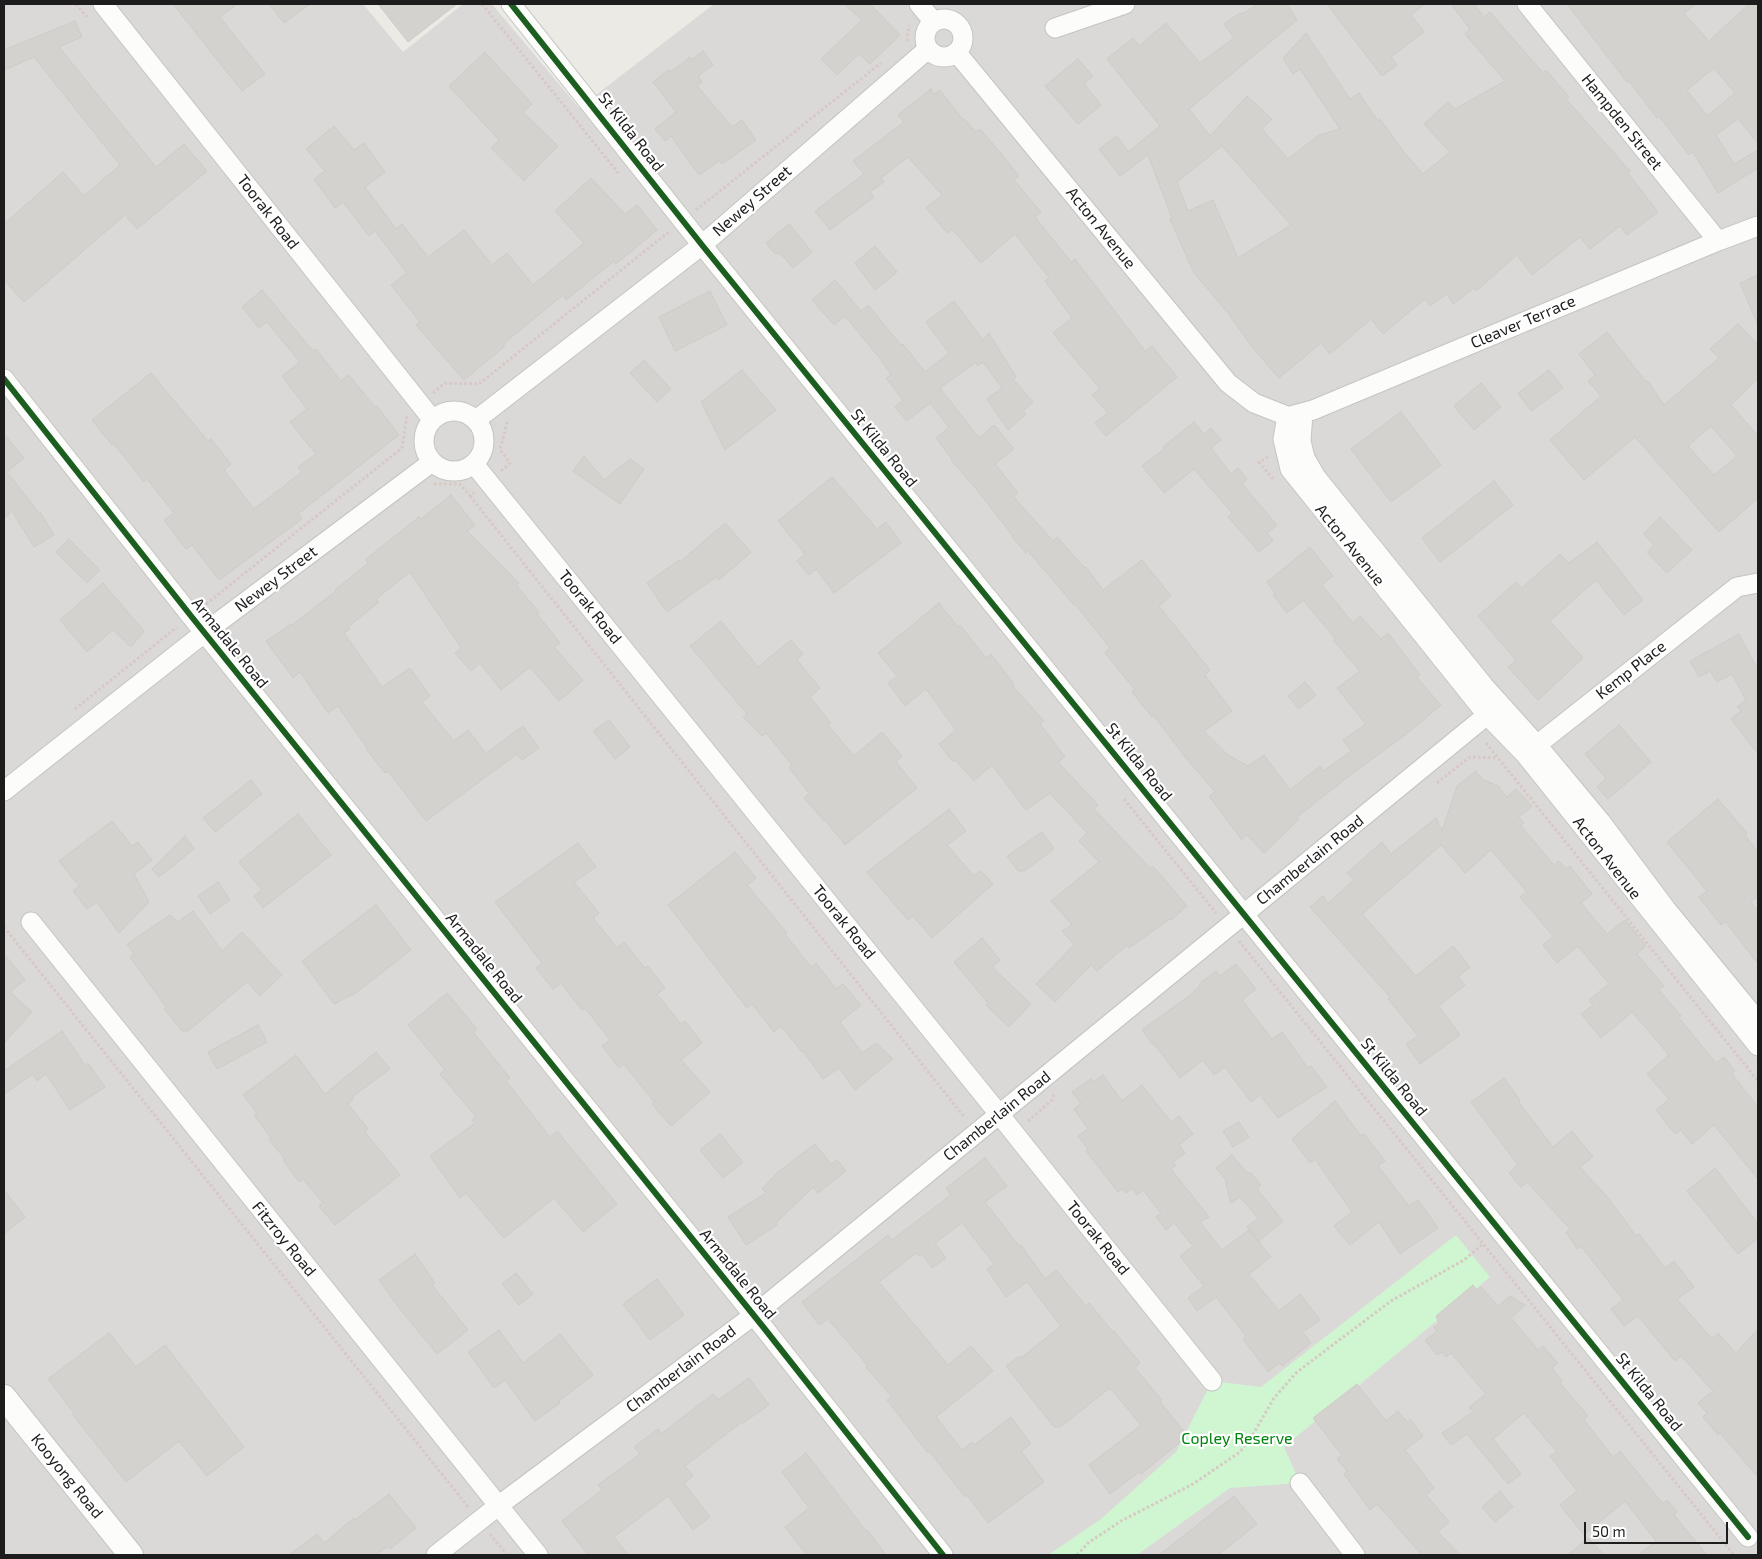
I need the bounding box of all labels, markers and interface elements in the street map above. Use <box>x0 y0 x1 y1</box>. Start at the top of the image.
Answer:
street label: Hampden Street <box>1577 70 1667 174</box>
street label: St Kilda Road <box>594 89 668 175</box>
street label: Newey Street <box>709 162 795 240</box>
street label: Toorak Road <box>233 171 303 253</box>
street label: Acton Avenue <box>1062 183 1140 273</box>
street label: Cleaver Terrace <box>1468 291 1578 353</box>
street label: St Kilda Road <box>847 405 921 491</box>
street label: Acton Avenue <box>1311 500 1389 590</box>
street label: Newey Street <box>231 542 321 616</box>
street label: Toorak Road <box>554 566 626 648</box>
street label: Armadale Road <box>188 594 272 692</box>
street label: Kemp Place <box>1592 637 1670 703</box>
street label: St Kilda Road <box>1102 719 1176 805</box>
street label: Chamberlain Road <box>1252 811 1368 909</box>
street label: Acton Avenue <box>1569 813 1645 903</box>
street label: Toorak Road <box>808 881 880 963</box>
street label: Armadale Road <box>442 909 526 1007</box>
street label: St Kilda Road <box>1357 1034 1431 1120</box>
street label: Chamberlain Road <box>939 1067 1055 1165</box>
street label: Toorak Road <box>1062 1197 1134 1279</box>
street label: Fitzroy Road <box>248 1198 320 1280</box>
street label: Armadale Road <box>696 1225 780 1323</box>
street label: Chamberlain Road <box>622 1321 740 1417</box>
street label: St Kilda Road <box>1612 1349 1686 1435</box>
park label: Copley Reserve <box>1181 1429 1293 1449</box>
street label: Kooyong Road <box>27 1430 107 1522</box>
scale bar <box>1587 1512 1731 1544</box>
text: 50 m <box>1592 1522 1626 1540</box>

